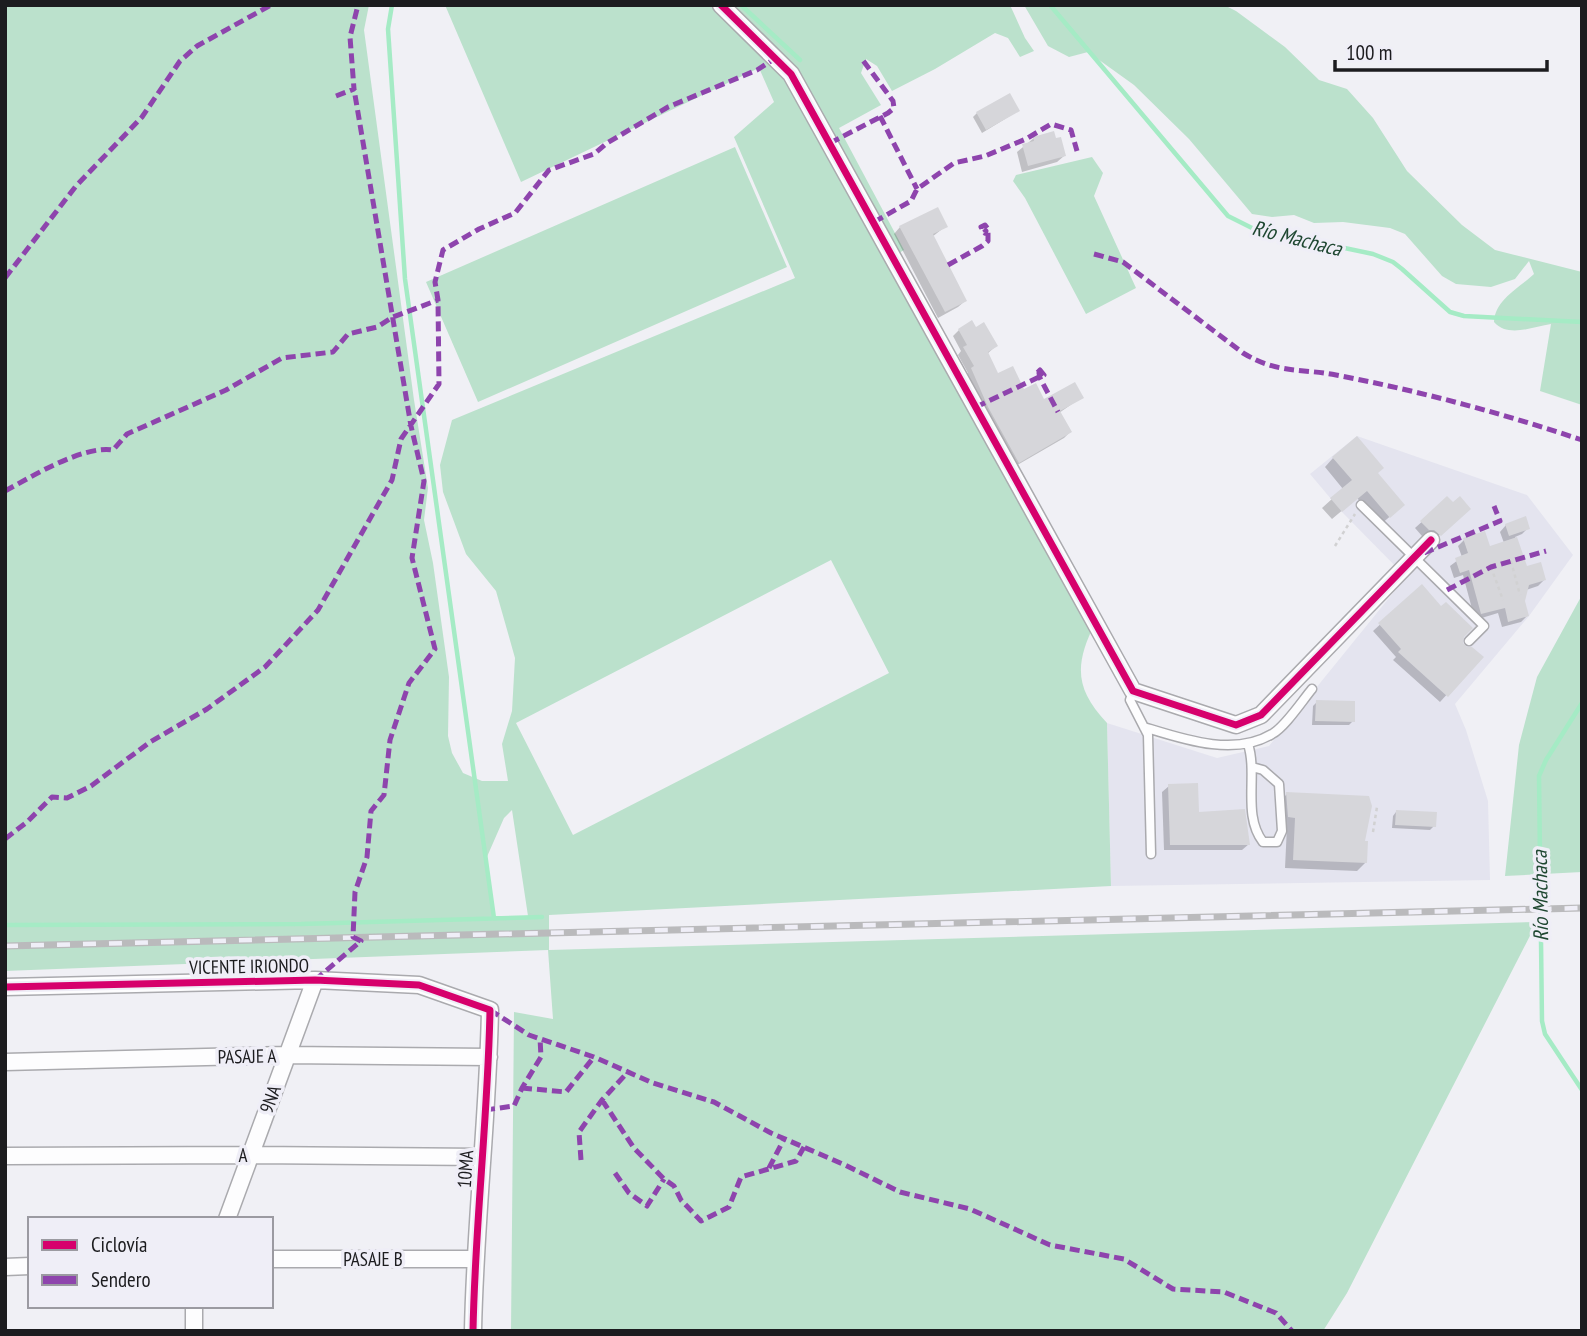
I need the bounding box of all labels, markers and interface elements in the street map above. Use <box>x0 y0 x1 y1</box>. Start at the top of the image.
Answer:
scale bar <box>1335 28 1547 72</box>
text: 100 m <box>1346 39 1392 66</box>
water label: Río Machaca <box>1250 214 1346 262</box>
water label: Río Machaca <box>1526 849 1554 942</box>
street label: VICENTE IRIONDO <box>188 953 309 979</box>
street label: PASAJE A <box>217 1043 277 1069</box>
street label: 9NA <box>254 1082 286 1116</box>
street label: A <box>239 1143 248 1167</box>
street label: 10MA <box>452 1149 478 1189</box>
legend <box>28 1217 273 1308</box>
text: Ciclovía <box>91 1231 148 1258</box>
street label: PASAJE B <box>343 1247 403 1271</box>
text: Sendero <box>91 1266 150 1293</box>

